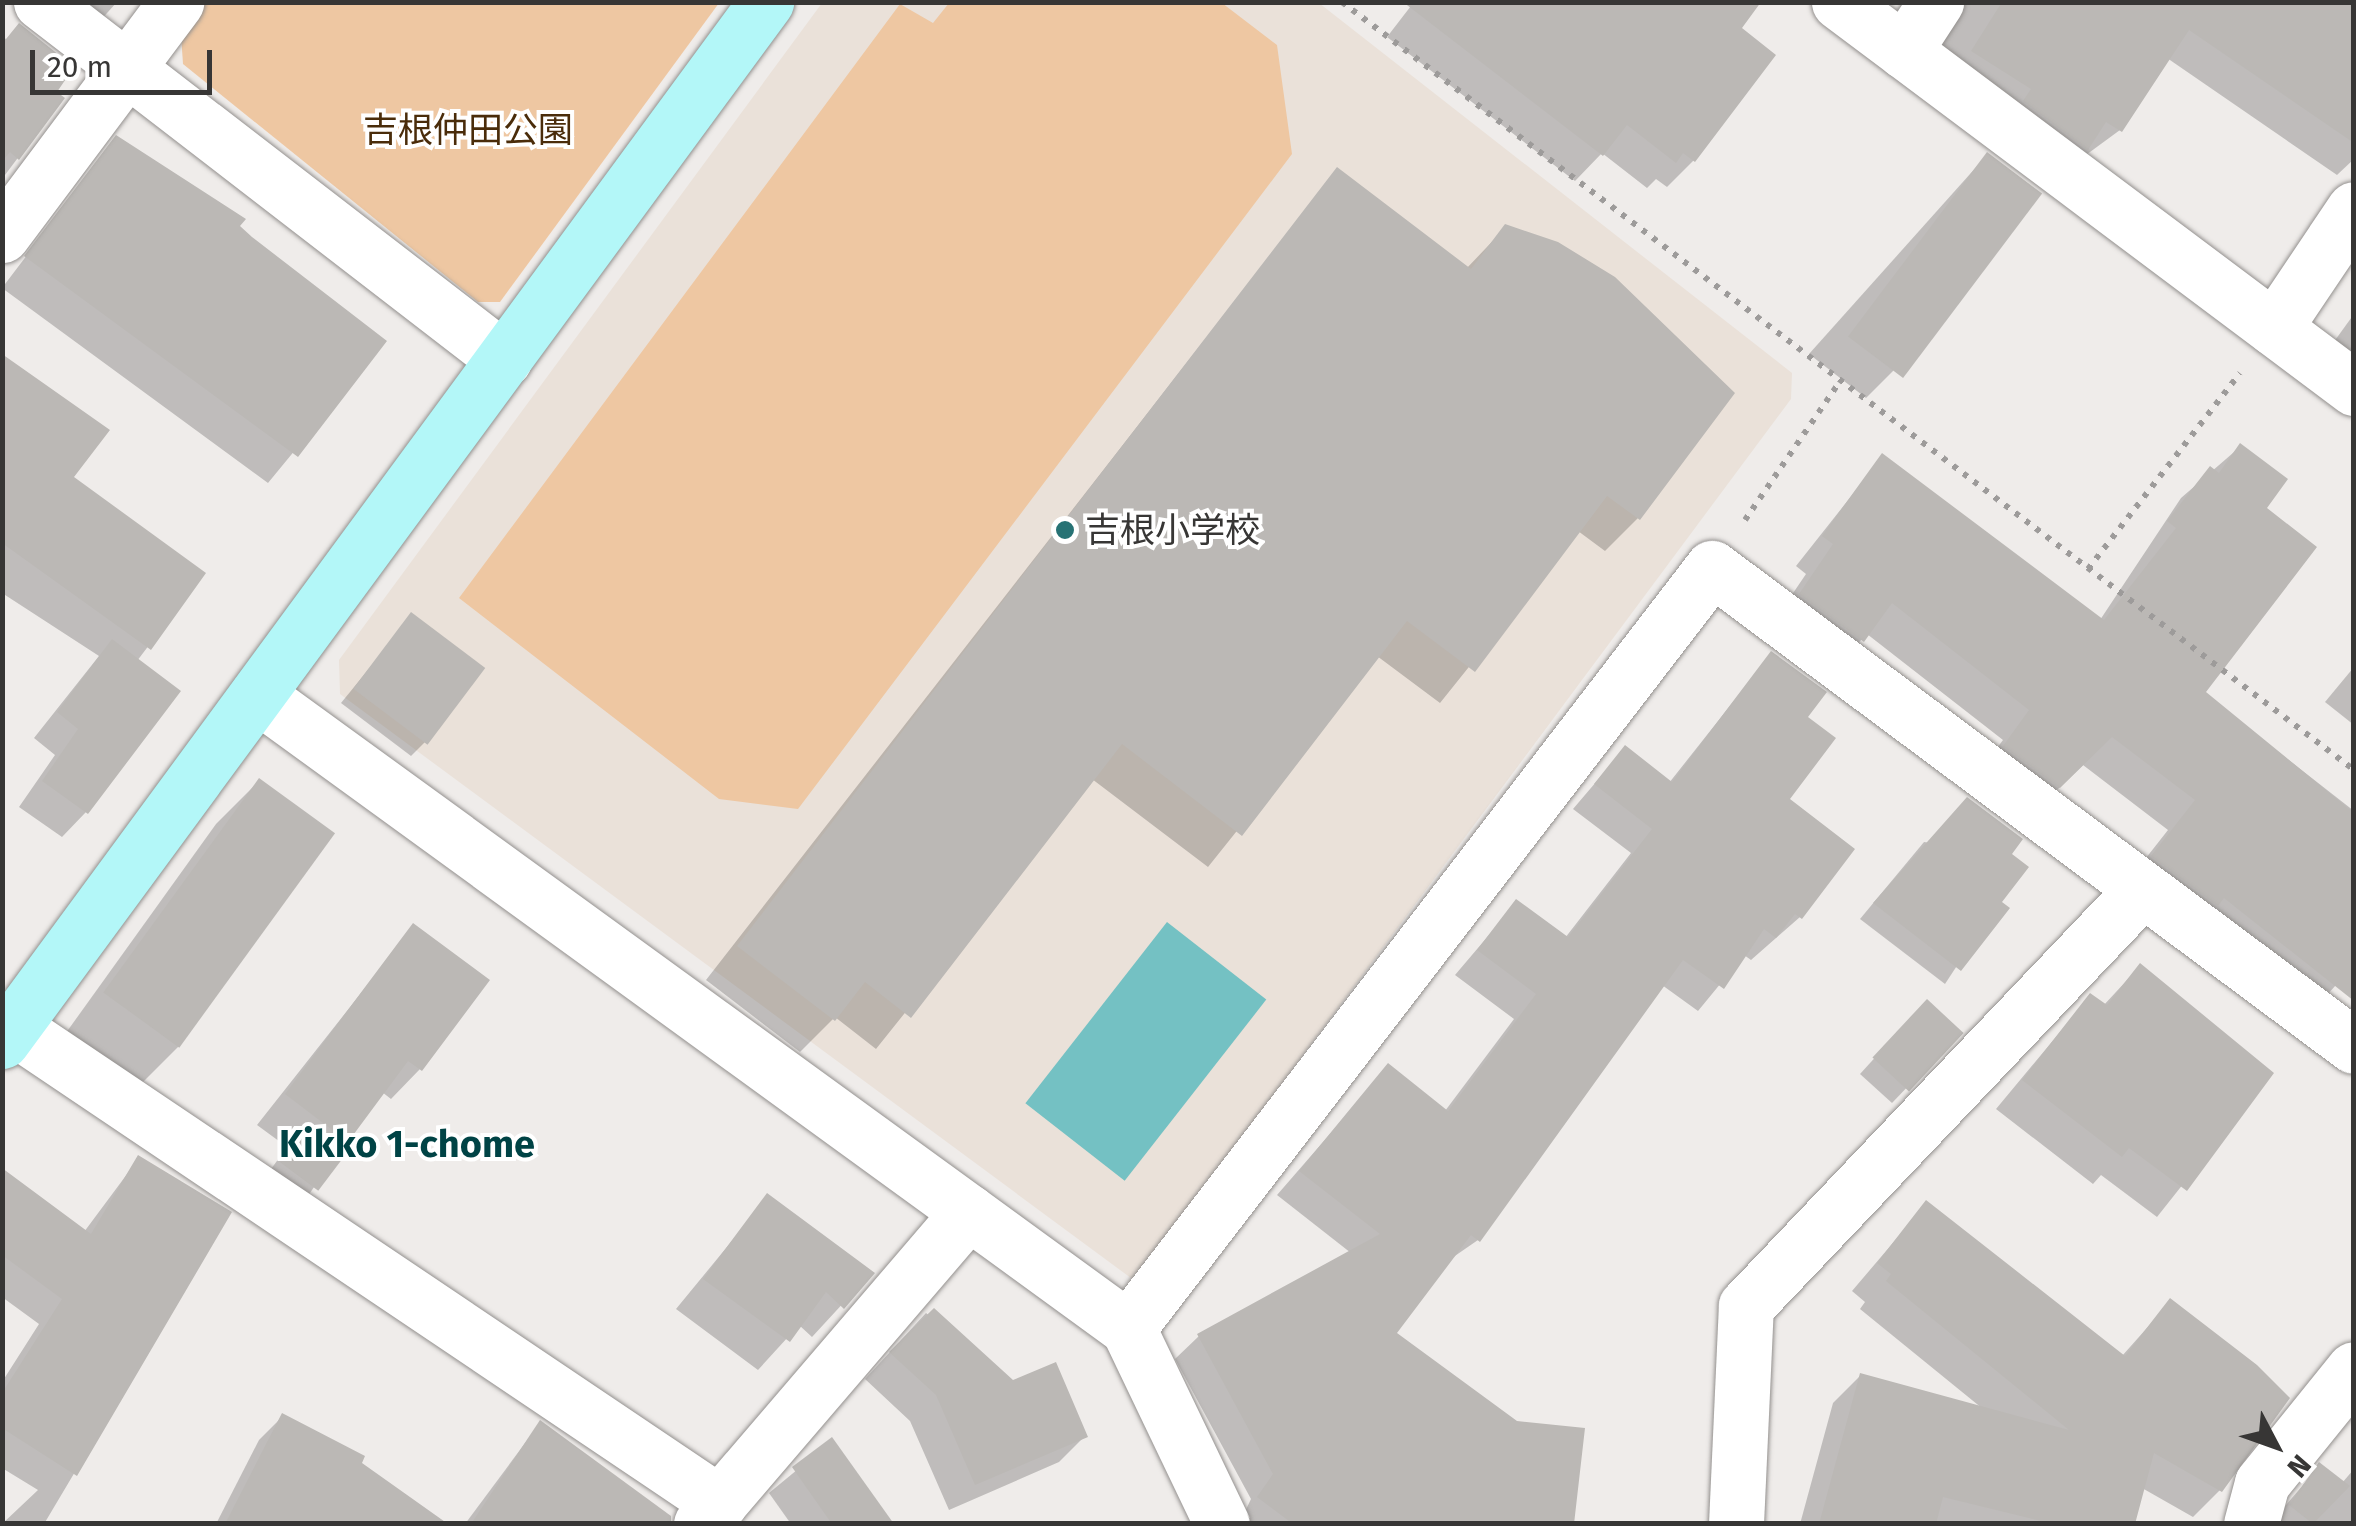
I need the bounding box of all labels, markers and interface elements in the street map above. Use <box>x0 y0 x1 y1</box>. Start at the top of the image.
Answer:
scale bar <box>35 30 218 92</box>
text: 20 m <box>47 49 112 85</box>
park label: 吉根仲田公園 <box>363 109 573 151</box>
place label: 吉根小学校 <box>1085 509 1260 551</box>
marker: 吉根小学校 <box>1054 519 1076 541</box>
district label: Kikko 1-chome <box>279 1122 535 1168</box>
north arrow <box>2226 1396 2326 1496</box>
text: N <box>2280 1448 2318 1484</box>

